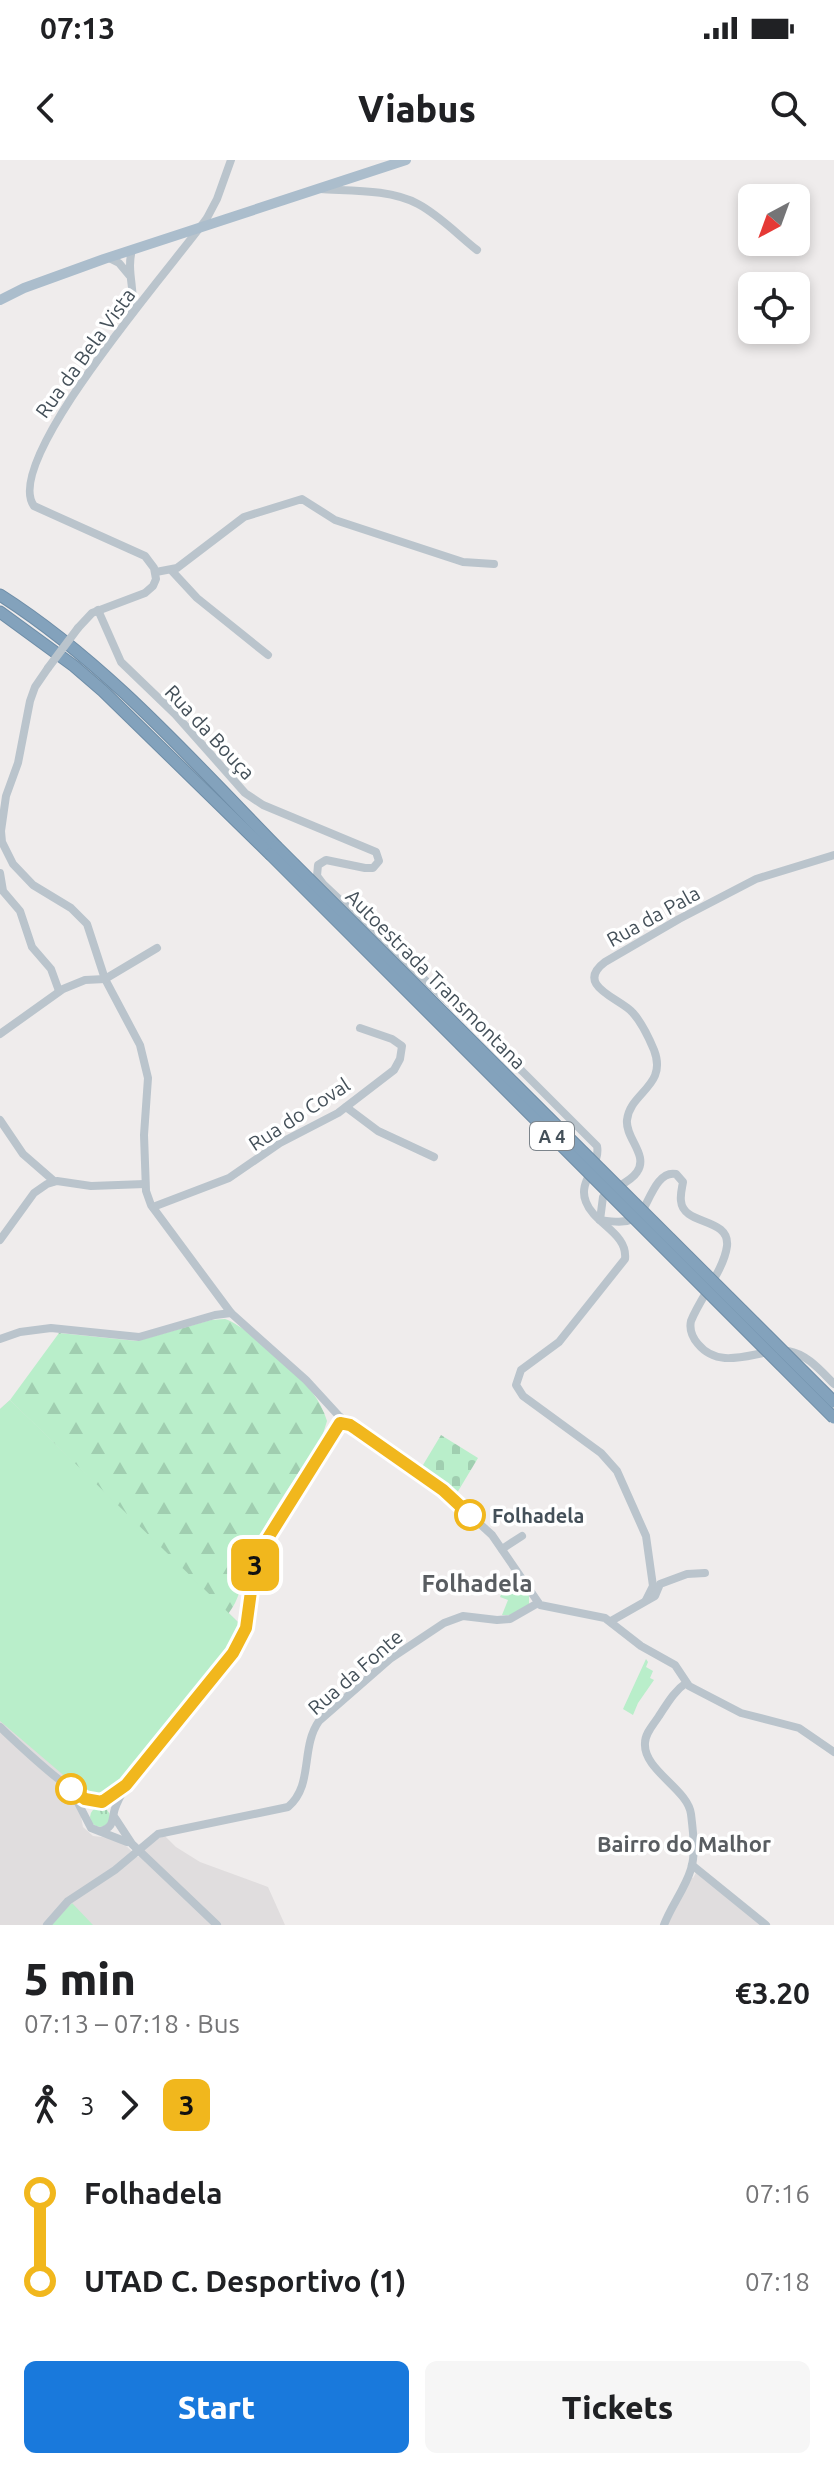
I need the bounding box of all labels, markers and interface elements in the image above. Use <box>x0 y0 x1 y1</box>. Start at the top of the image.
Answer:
text: 07:13 <box>40 11 115 45</box>
icon: back <box>24 86 68 130</box>
icon: search <box>766 86 810 130</box>
text: Viabus <box>358 88 476 129</box>
north arrow <box>738 184 810 256</box>
map controls <box>738 184 810 344</box>
button: locate <box>738 272 810 344</box>
street label: Rua da Bela Vista <box>30 284 140 422</box>
street label: Rua da Bouça <box>160 680 260 784</box>
street label: Rua da Pala <box>602 881 704 951</box>
street label: Autoestrada Transmontana <box>341 884 531 1074</box>
street label: Rua do Coval <box>244 1073 354 1155</box>
road number: A 4 <box>530 1122 574 1150</box>
marker: Folhadela <box>455 1500 485 1530</box>
place label: Folhadela <box>492 1504 584 1527</box>
line badge: 3 <box>229 1539 281 1591</box>
text: 3 <box>247 1549 263 1580</box>
district label: Folhadela <box>422 1570 532 1597</box>
street label: Rua da Fonte <box>303 1625 407 1719</box>
unlabelled marker <box>56 1774 86 1804</box>
district label: Bairro do Malhor <box>597 1831 771 1856</box>
text: 5 min <box>24 1954 136 2003</box>
text: €3.20 <box>735 1976 810 2010</box>
text: 07:13 – 07:18 · Bus <box>24 2009 240 2038</box>
icon: walk <box>24 2083 68 2127</box>
icon: forward <box>107 2083 151 2127</box>
text: 3 <box>179 2089 194 2120</box>
text: 3 <box>80 2091 95 2120</box>
text: Folhadela <box>84 2176 223 2210</box>
text: 07:16 <box>745 2179 810 2208</box>
text: UTAD C. Desportivo (1) <box>84 2264 406 2298</box>
text: 07:18 <box>745 2267 810 2296</box>
button: Start <box>24 2361 409 2453</box>
button: Tickets <box>425 2361 810 2453</box>

